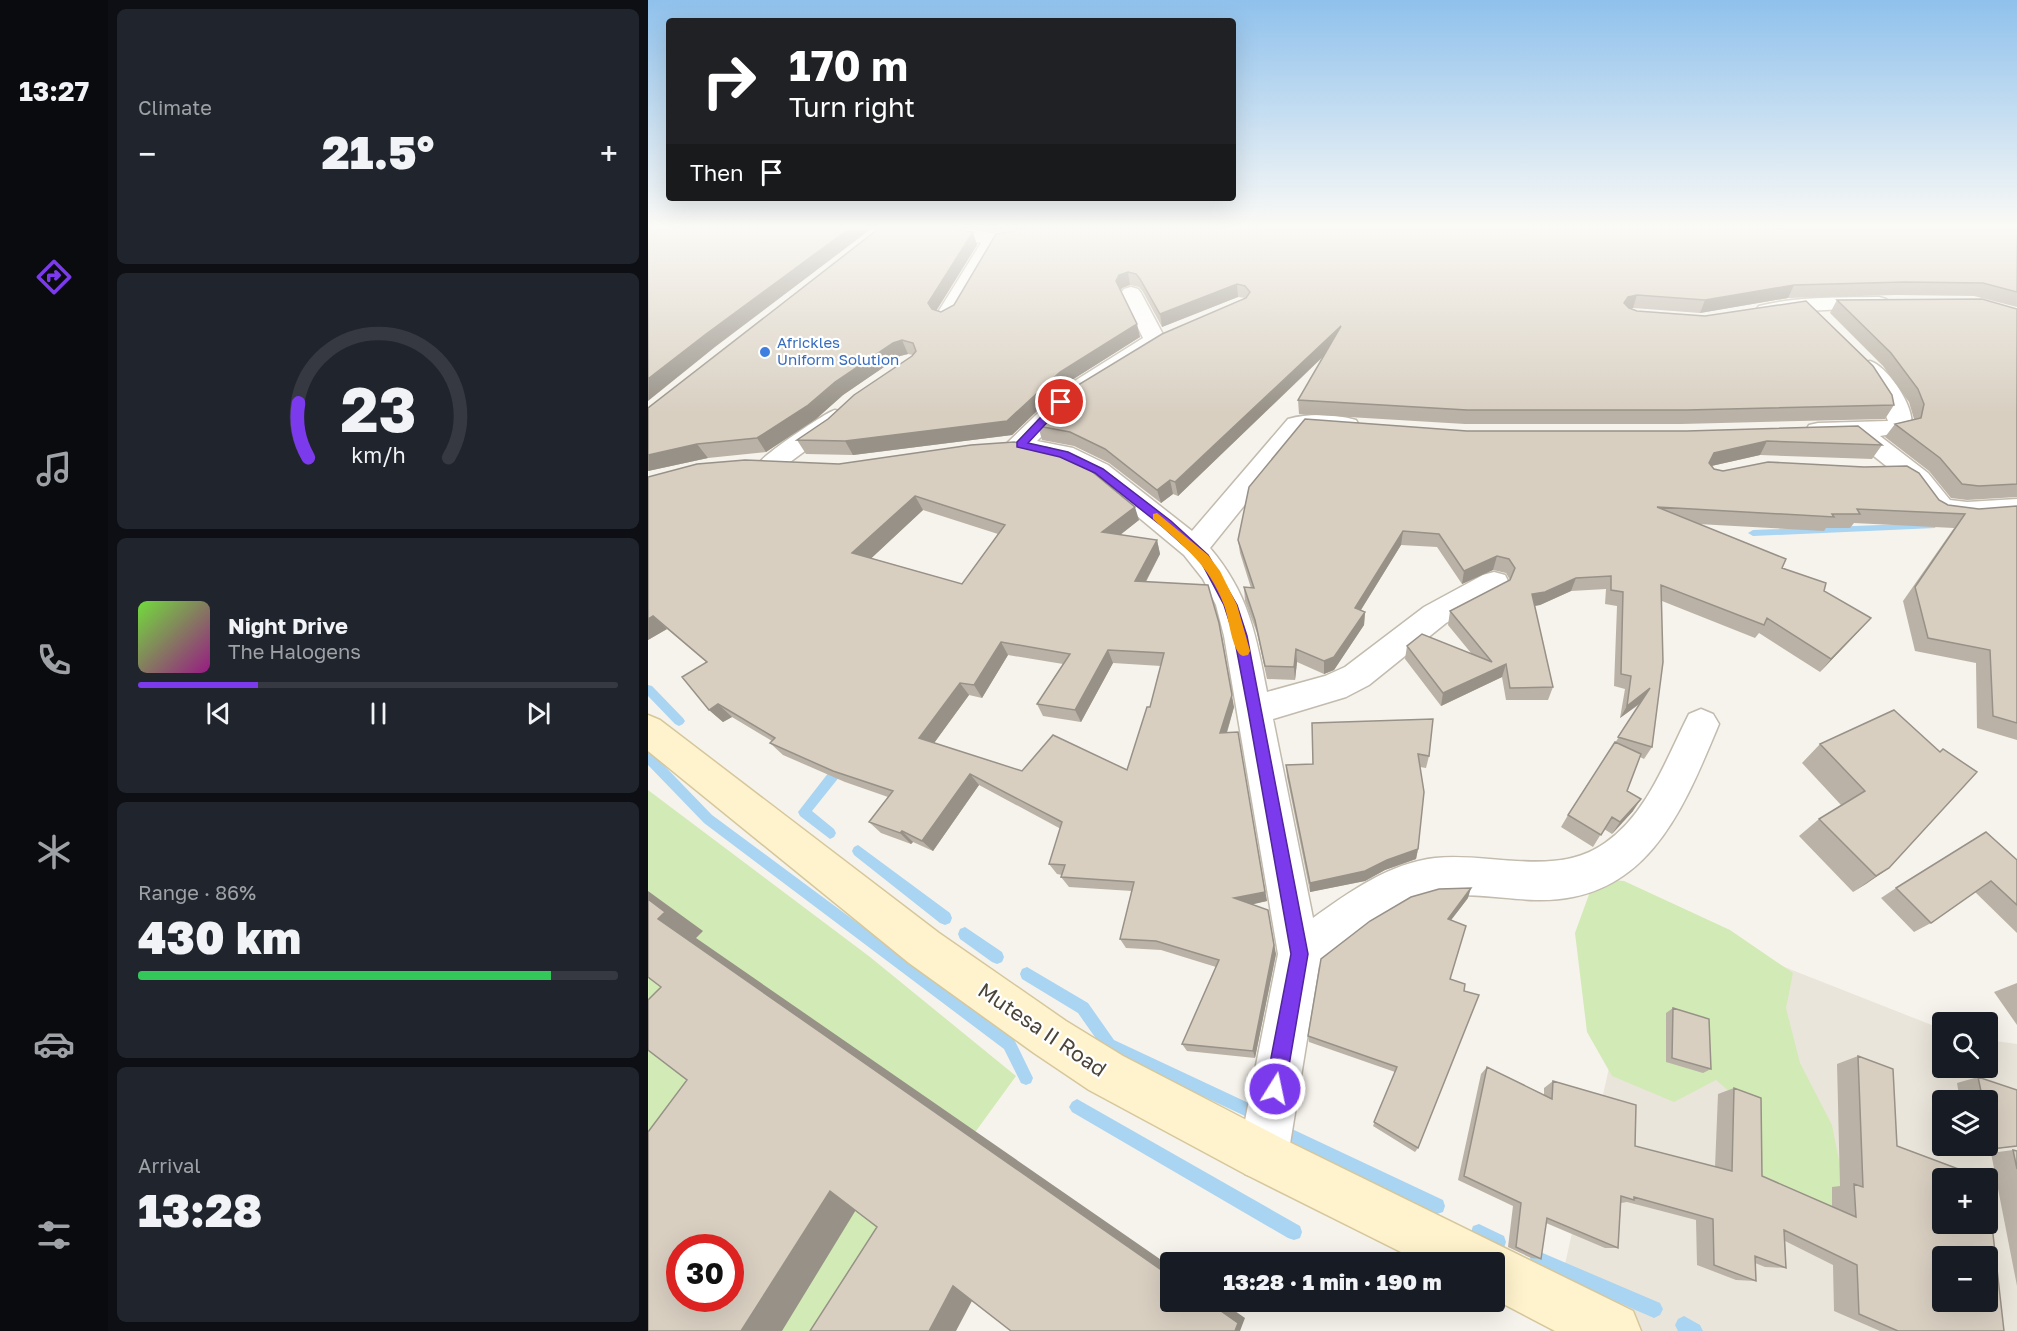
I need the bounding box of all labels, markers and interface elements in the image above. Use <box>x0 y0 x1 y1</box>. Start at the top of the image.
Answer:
text: 170 m <box>789 40 908 90</box>
icon: right <box>690 42 768 120</box>
text: 13:27 <box>19 75 89 107</box>
text: Turn right <box>789 91 915 123</box>
text: Climate <box>138 95 212 119</box>
text: 21.5° <box>322 125 434 179</box>
text: − <box>138 134 156 173</box>
text: + <box>600 134 618 173</box>
icon: arrive <box>755 156 788 189</box>
text: Then <box>690 159 743 186</box>
icon: directions <box>33 256 75 298</box>
place label: Africkles Uniform Solution <box>777 333 899 368</box>
marker: Africkles Uniform Solution <box>758 345 772 359</box>
text: 23 <box>340 371 416 446</box>
pin <box>1035 376 1086 427</box>
icon: arrive <box>1044 385 1077 418</box>
text: km/h <box>351 443 405 469</box>
icon: music <box>33 448 75 490</box>
text: Night Drive <box>228 612 348 639</box>
icon: phone <box>33 639 75 681</box>
text: The Halogens <box>228 639 361 663</box>
icon: previous <box>202 697 235 730</box>
icon: pause <box>362 697 395 730</box>
icon: next <box>522 697 555 730</box>
icon: climate <box>33 831 75 873</box>
text: Range · 86% <box>138 880 256 904</box>
text: 430 km <box>138 910 301 964</box>
street label: Mutesa II Road <box>973 977 1112 1082</box>
map controls <box>1932 1012 1998 1312</box>
button: search <box>1932 1012 1998 1078</box>
icon: car <box>33 1023 75 1065</box>
position arrow <box>1243 1057 1307 1121</box>
button: layers <box>1932 1090 1998 1156</box>
text: Arrival <box>138 1153 201 1177</box>
button: + <box>1932 1168 1998 1234</box>
text: 13:28 <box>138 1183 262 1237</box>
icon: filters <box>33 1214 75 1256</box>
speed limit sign: 30 <box>666 1234 744 1312</box>
button: − <box>1932 1246 1998 1312</box>
text: 13:28 · 1 min · 190 m <box>1223 1268 1442 1295</box>

